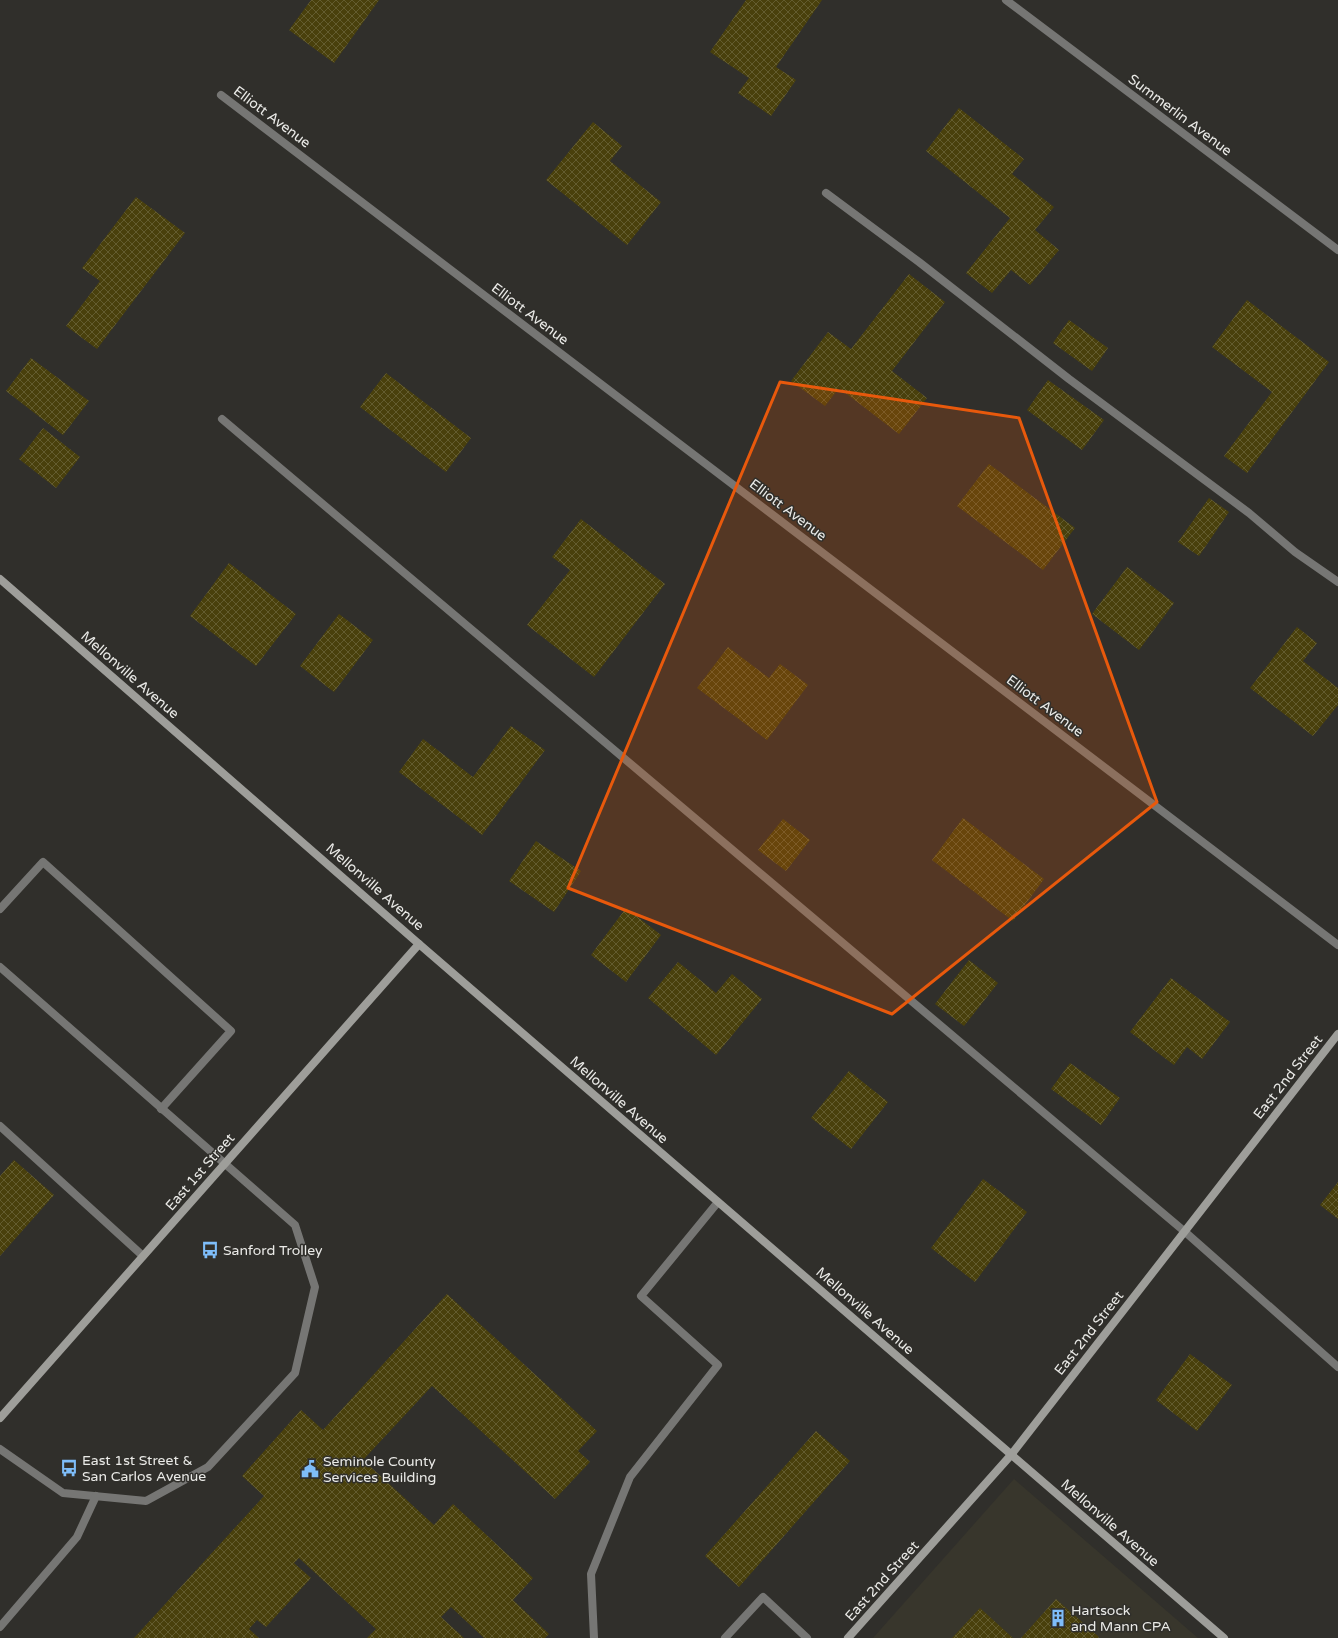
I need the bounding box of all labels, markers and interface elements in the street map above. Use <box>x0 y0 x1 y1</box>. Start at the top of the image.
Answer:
street label: Summerlin Avenue <box>1125 71 1235 160</box>
street label: Elliott Avenue <box>230 82 314 152</box>
street label: Elliott Avenue <box>488 279 572 349</box>
street label: Elliott Avenue <box>746 475 830 545</box>
street label: Mellonville Avenue <box>77 628 183 722</box>
street label: Elliott Avenue <box>1003 671 1087 741</box>
street label: Mellonville Avenue <box>322 840 428 934</box>
street label: East 2nd Street <box>1250 1031 1327 1122</box>
street label: Mellonville Avenue <box>566 1053 672 1147</box>
street label: East 1st Street <box>162 1129 239 1214</box>
bus stop icon: Sanford Trolley <box>200 1240 220 1260</box>
place label: Sanford Trolley <box>223 1242 323 1259</box>
street label: Mellonville Avenue <box>812 1264 918 1358</box>
street label: East 2nd Street <box>1051 1287 1128 1378</box>
place label: East 1st Street & San Carlos Avenue <box>82 1452 206 1485</box>
place label: Seminole County Services Building <box>323 1453 436 1486</box>
bus stop icon: East 1st Street & San Carlos Avenue <box>59 1458 79 1478</box>
public building icon: Seminole County Services Building <box>300 1459 320 1479</box>
street label: Mellonville Avenue <box>1057 1476 1163 1570</box>
street label: East 2nd Street <box>842 1537 923 1625</box>
place label: Hartsock and Mann CPA <box>1071 1602 1171 1635</box>
building icon: Hartsock and Mann CPA <box>1048 1608 1068 1628</box>

